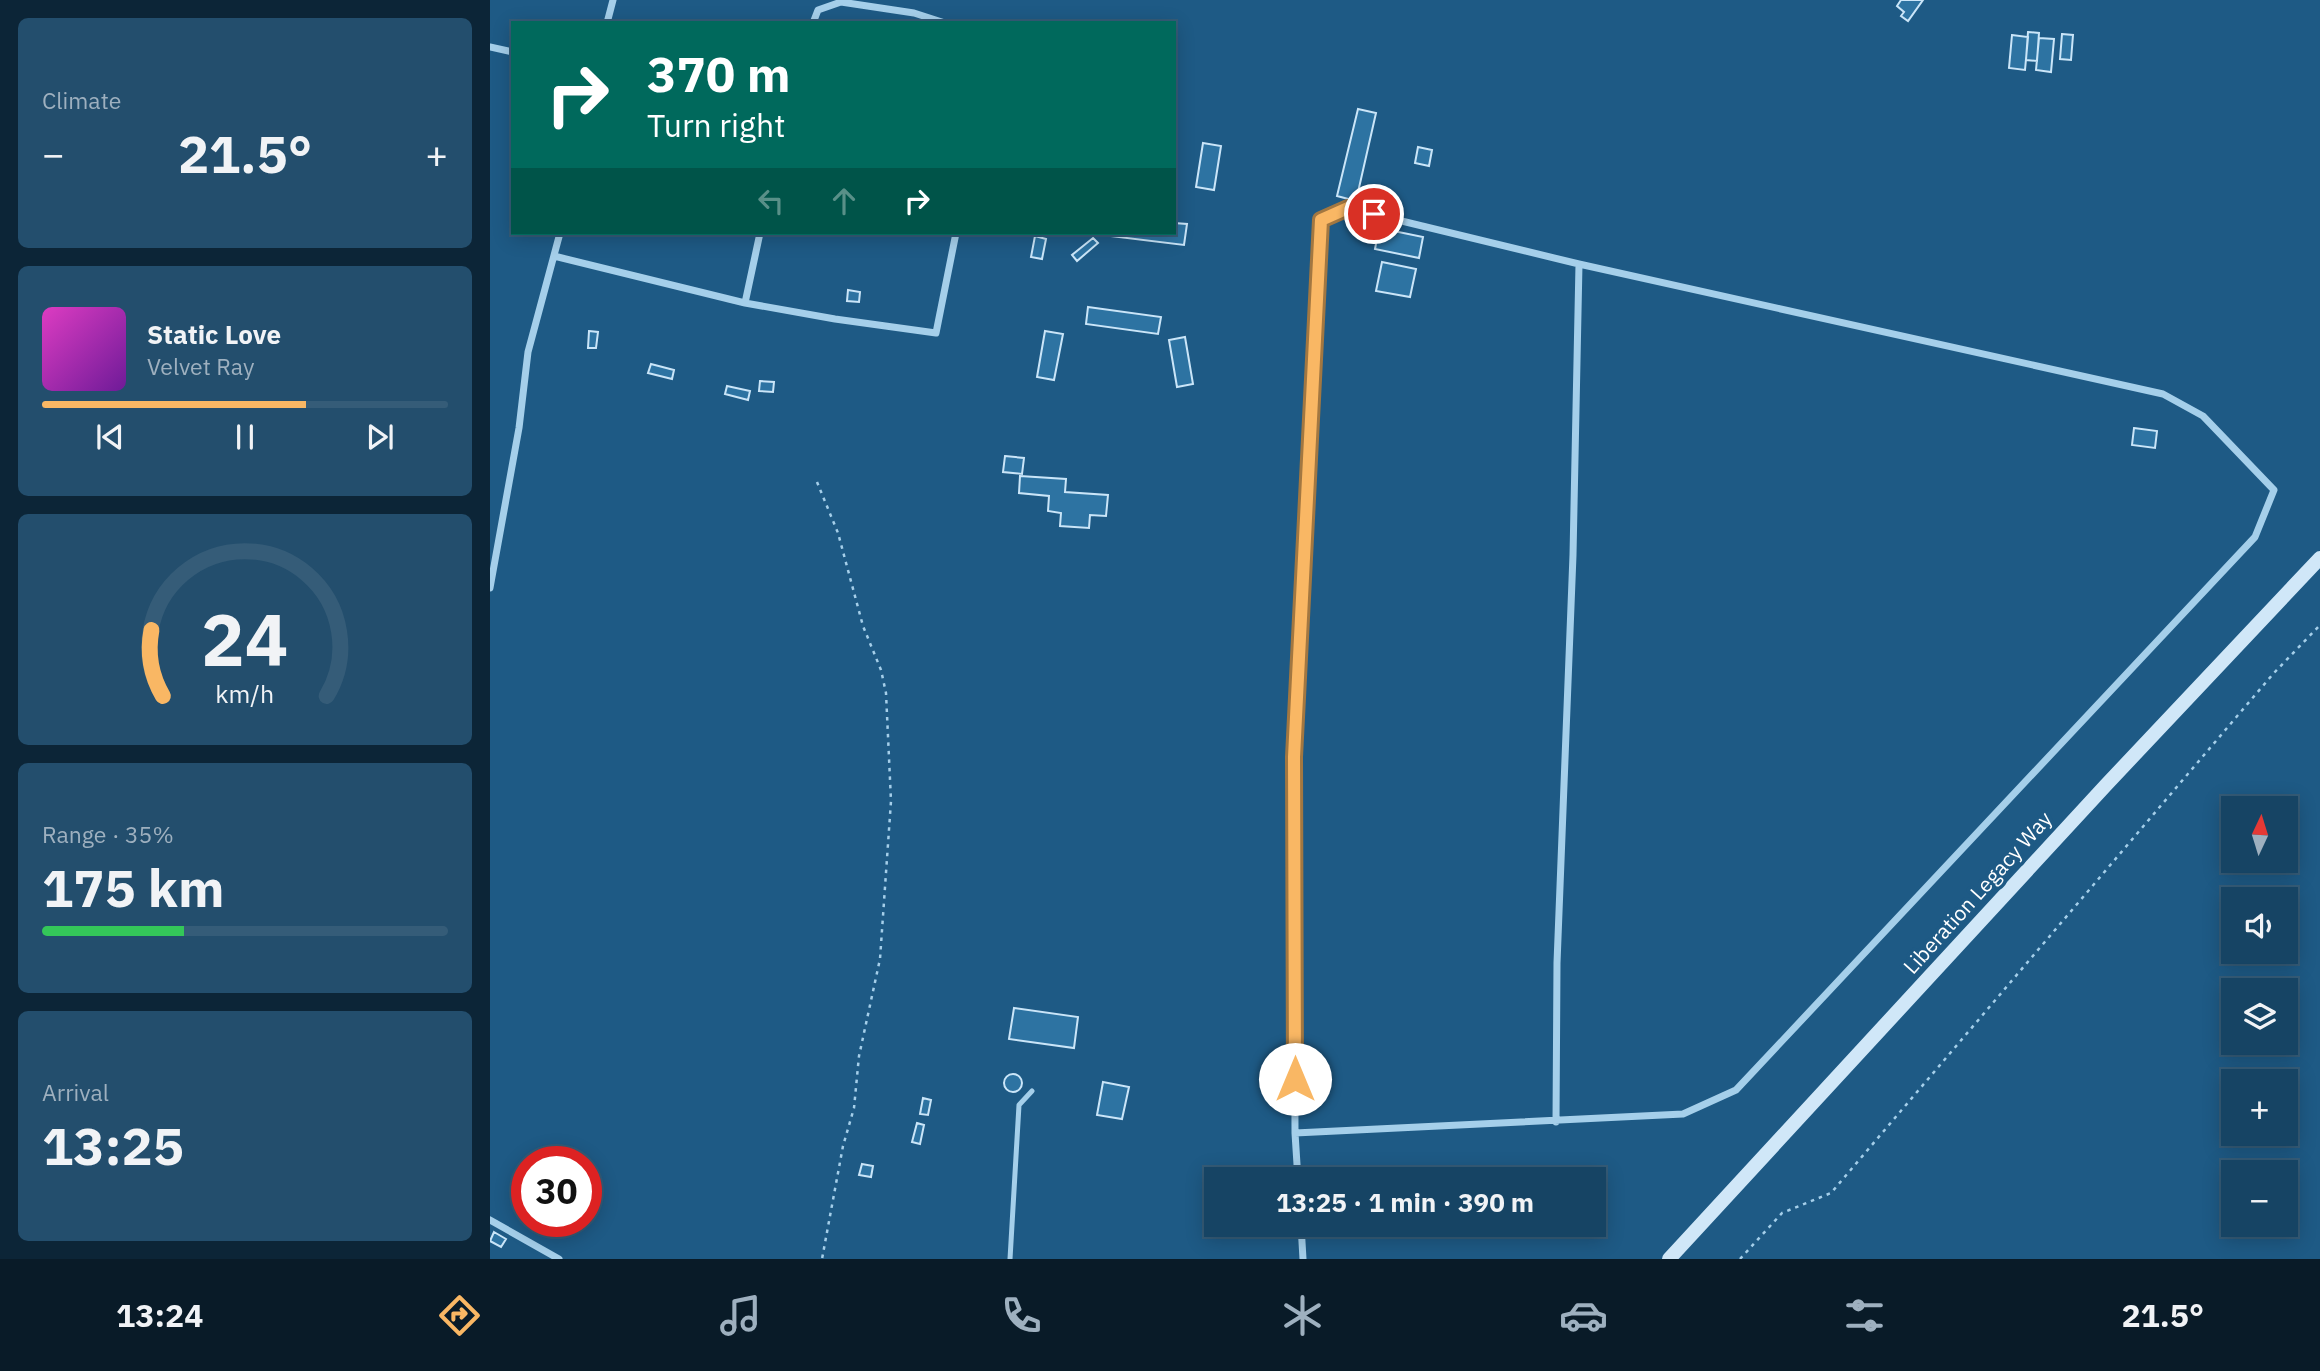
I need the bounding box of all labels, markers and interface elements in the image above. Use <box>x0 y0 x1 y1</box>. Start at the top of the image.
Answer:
text: 370 m <box>647 42 791 105</box>
icon: right <box>532 49 623 140</box>
text: Climate <box>42 85 121 115</box>
text: Turn right <box>647 104 785 146</box>
text: 21.5° <box>178 120 312 187</box>
text: − <box>42 129 65 178</box>
text: + <box>425 129 448 178</box>
icon: left <box>752 182 790 220</box>
icon: ahead <box>825 182 863 220</box>
icon: right <box>898 182 936 220</box>
pin <box>1344 184 1404 244</box>
icon: arrive <box>1355 195 1393 233</box>
text: Static Love <box>147 317 281 351</box>
text: Velvet Ray <box>147 351 254 381</box>
icon: previous <box>91 418 129 456</box>
icon: pause <box>226 418 264 456</box>
icon: next <box>361 418 399 456</box>
text: 24 <box>201 591 289 686</box>
text: km/h <box>216 676 274 709</box>
north arrow <box>2221 796 2298 873</box>
map controls <box>2221 796 2298 1237</box>
street label: Liberation Legacy Way <box>1897 805 2058 980</box>
text: Range · 35% <box>42 819 174 849</box>
text: 175 km <box>42 854 224 921</box>
button: sound <box>2221 887 2298 964</box>
button: layers <box>2221 978 2298 1055</box>
position arrow <box>1258 1042 1332 1116</box>
button: + <box>2221 1069 2298 1146</box>
text: Arrival <box>42 1077 109 1107</box>
text: 13:25 <box>42 1112 184 1179</box>
speed limit sign: 30 <box>511 1146 602 1237</box>
button: − <box>2221 1160 2298 1237</box>
text: 13:25 · 1 min · 390 m <box>1276 1185 1534 1219</box>
icon: directions <box>435 1291 484 1340</box>
icon: music <box>716 1291 765 1340</box>
icon: phone <box>997 1291 1046 1340</box>
icon: climate <box>1278 1291 1327 1340</box>
icon: car <box>1559 1291 1608 1340</box>
icon: filters <box>1840 1291 1889 1340</box>
text: 13:24 <box>116 1294 203 1336</box>
text: 21.5° <box>2121 1294 2204 1336</box>

